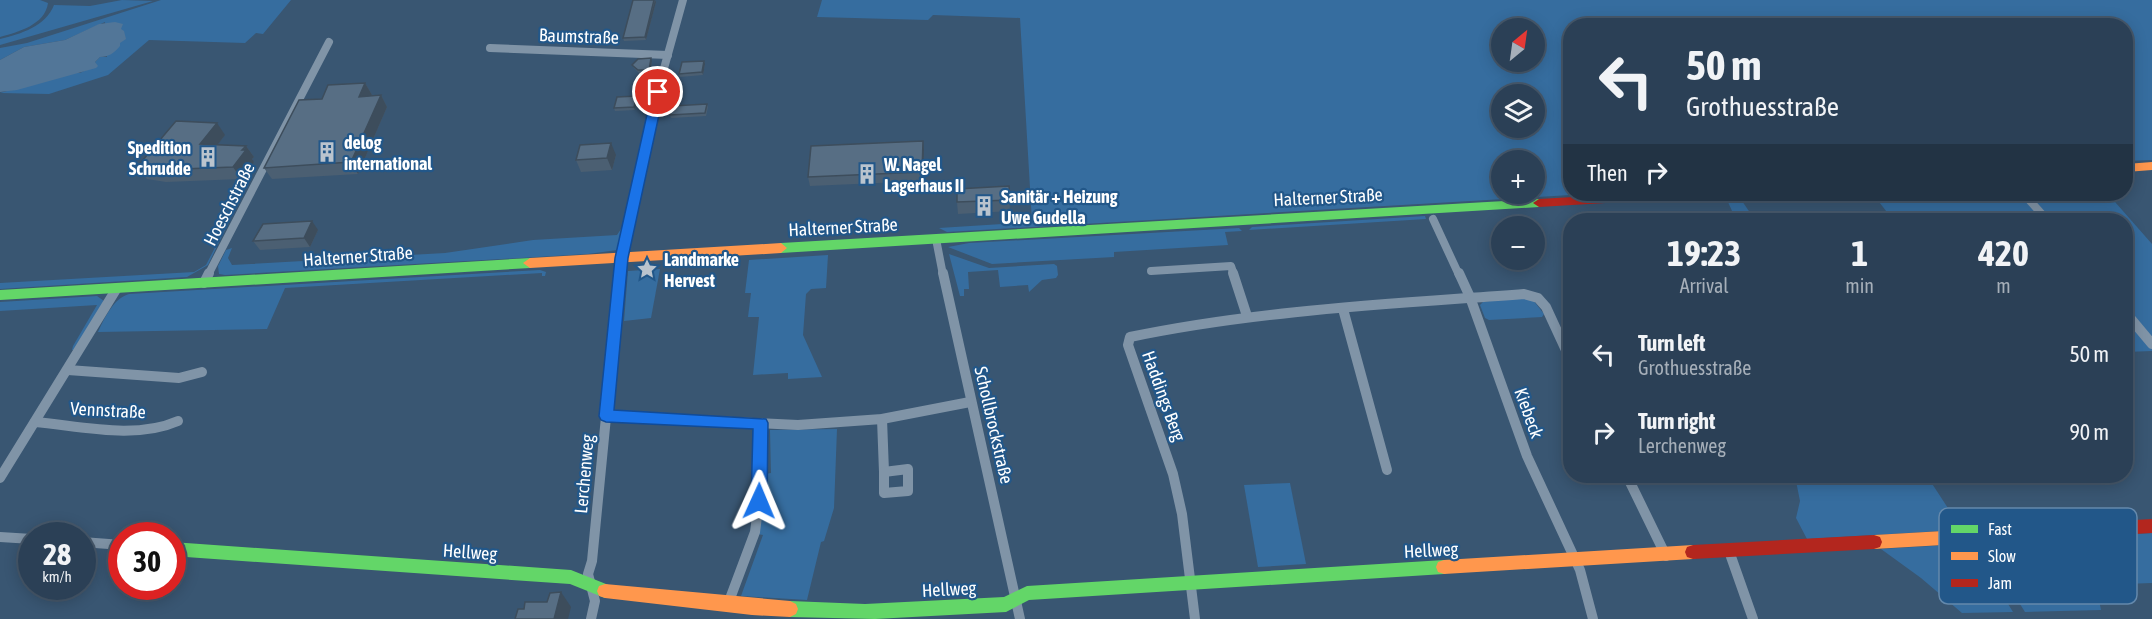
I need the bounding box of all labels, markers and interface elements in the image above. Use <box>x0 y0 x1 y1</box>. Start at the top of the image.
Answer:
north arrow <box>1491 18 1545 72</box>
map controls <box>1491 18 1545 270</box>
street label: Baumstraße <box>539 24 619 48</box>
text: 50 m <box>1686 41 1761 89</box>
icon: left <box>1587 42 1665 120</box>
pin <box>632 66 683 117</box>
icon: arrive <box>641 75 674 108</box>
button: layers <box>1491 84 1545 138</box>
text: Grothuesstraße <box>1686 91 1839 122</box>
place label: delog international <box>344 132 432 174</box>
place label: Spedition Schrudde <box>128 137 191 179</box>
building icon: delog international <box>315 140 339 164</box>
building icon: Spedition Schrudde <box>196 145 220 169</box>
button: + <box>1491 150 1545 204</box>
place label: W. Nagel Lagerhaus II <box>883 154 964 196</box>
icon: right <box>1640 156 1673 189</box>
street label: Hoeschstraße <box>199 159 259 249</box>
text: Then <box>1587 160 1628 186</box>
building icon: W. Nagel Lagerhaus II <box>855 162 879 186</box>
street label: Halterner Straße <box>1273 184 1383 210</box>
place label: Sanitär + Heizung Uwe Gudella <box>1001 186 1118 228</box>
building icon: Sanitär + Heizung Uwe Gudella <box>972 194 996 218</box>
street label: Halterner Straße <box>788 214 898 240</box>
button: − <box>1491 216 1545 270</box>
text: 19:23 <box>1667 232 1741 274</box>
text: 1 <box>1851 232 1868 274</box>
text: 420 <box>1978 232 2029 274</box>
street label: Halterner Straße <box>303 242 413 270</box>
place label: Landmarke Hervest <box>664 249 739 291</box>
place icon: Landmarke Hervest <box>635 257 659 281</box>
text: Arrival <box>1680 274 1729 297</box>
text: min <box>1845 274 1874 297</box>
text: m <box>1996 274 2011 297</box>
text: Turn left <box>1638 330 1705 356</box>
icon: left <box>1587 338 1620 371</box>
text: 50 m <box>2069 341 2109 367</box>
street label: Haddings Berg <box>1138 348 1190 444</box>
text: Grothuesstraße <box>1638 356 1751 379</box>
street label: Schollbrockstraße <box>970 365 1018 485</box>
street label: Kiebeck <box>1510 385 1548 441</box>
street label: Vennstraße <box>70 398 146 422</box>
text: Turn right <box>1638 408 1715 434</box>
icon: right <box>1587 416 1620 449</box>
text: 90 m <box>2069 419 2109 445</box>
street label: Lerchenweg <box>570 433 598 514</box>
text: Lerchenweg <box>1638 434 1726 457</box>
position arrow <box>727 469 791 533</box>
legend <box>1939 508 2137 604</box>
text: Fast <box>1988 520 2012 538</box>
speed limit sign: 30 <box>108 522 186 600</box>
text: 28 <box>43 537 71 571</box>
street label: Hellweg <box>1403 538 1459 562</box>
street label: Hellweg <box>442 540 498 564</box>
text: Slow <box>1988 547 2016 565</box>
text: km/h <box>42 568 72 585</box>
text: Jam <box>1988 574 2012 592</box>
street label: Hellweg <box>921 577 977 601</box>

